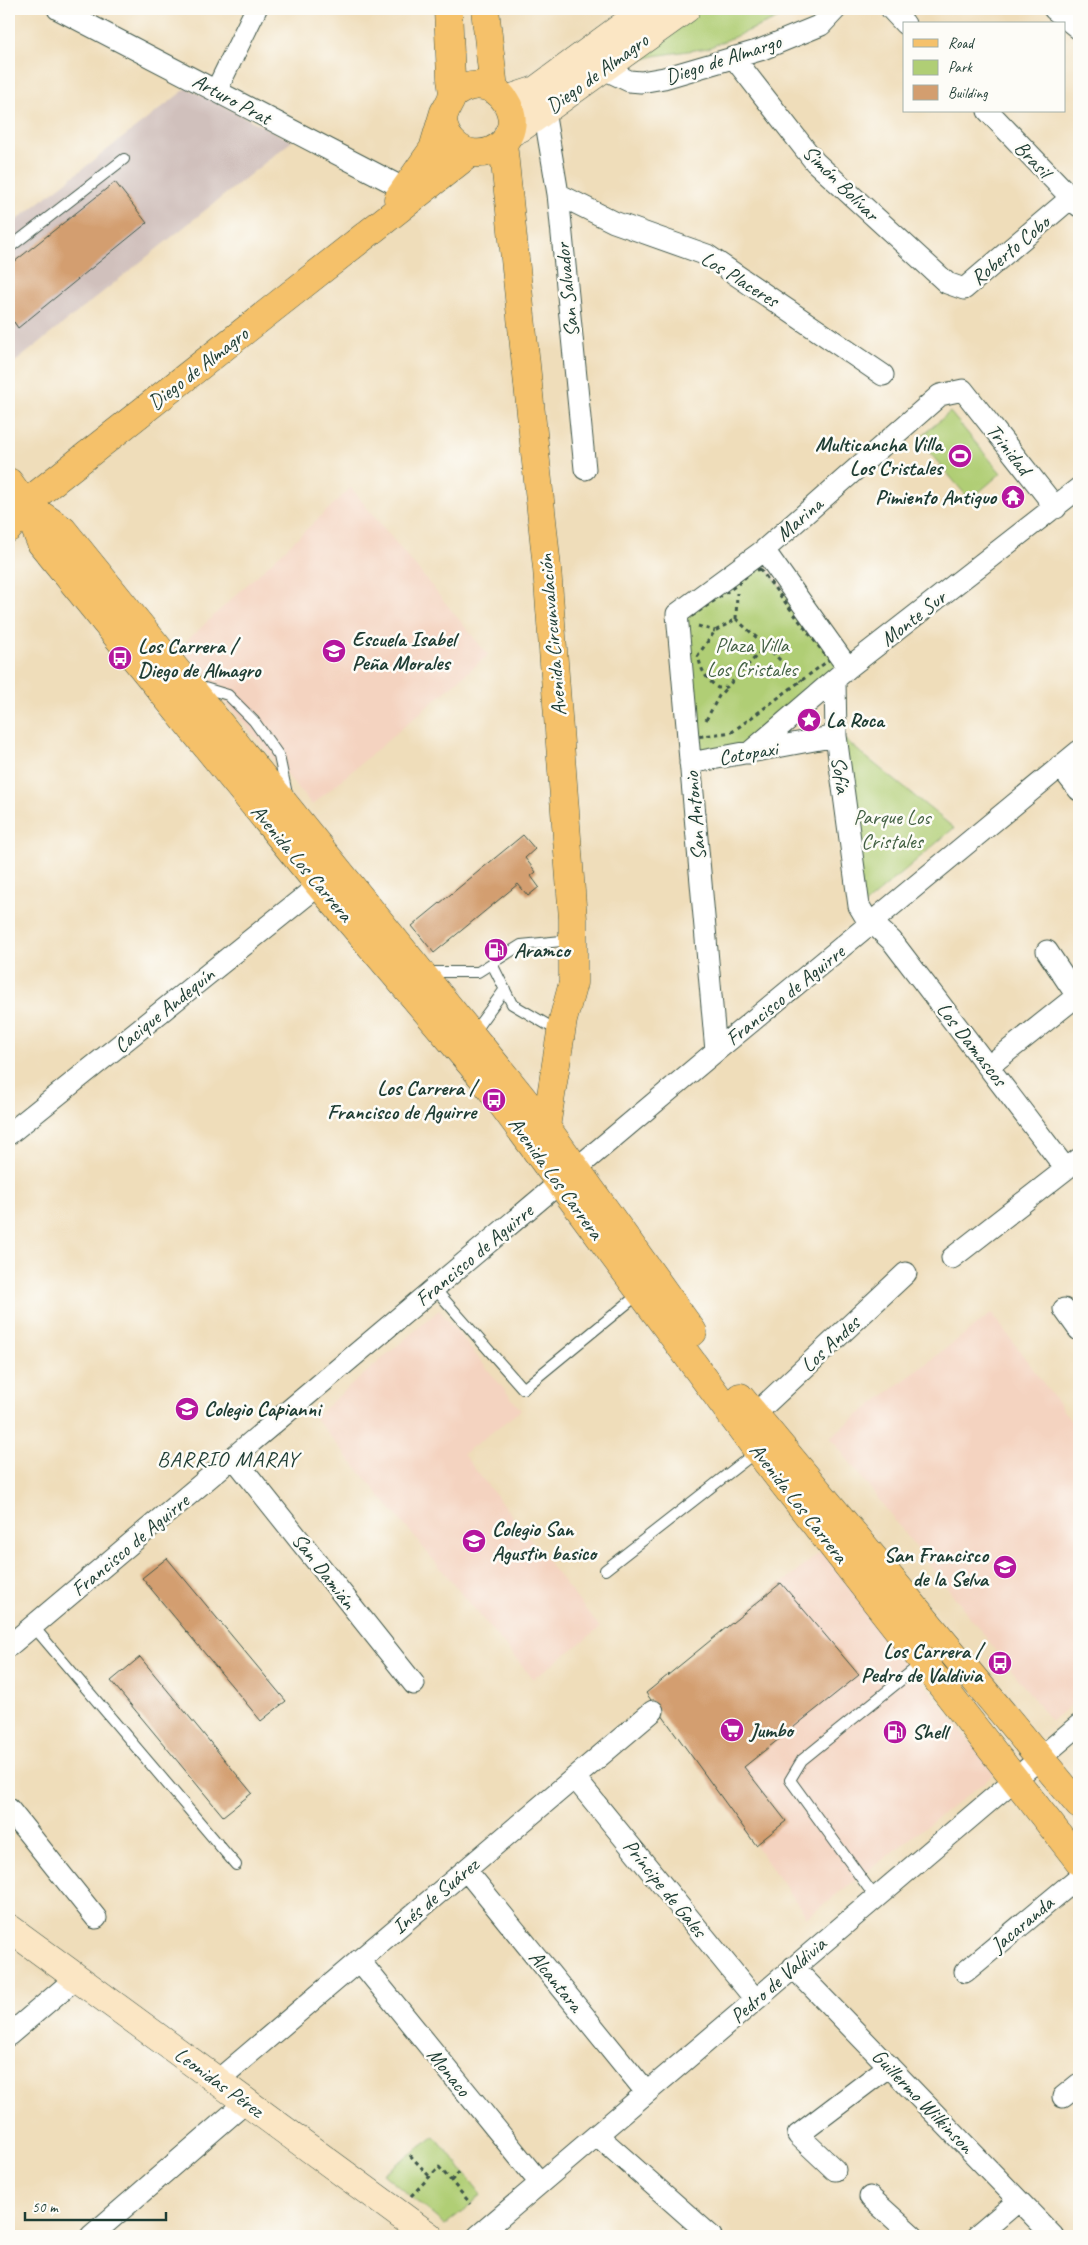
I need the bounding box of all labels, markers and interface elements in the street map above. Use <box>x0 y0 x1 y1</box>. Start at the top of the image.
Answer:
legend <box>903 22 1066 112</box>
street label: Diego de Almagro <box>541 26 654 119</box>
street label: Diego de Almargo <box>662 28 786 90</box>
text: Road <box>948 34 975 53</box>
text: Park <box>948 58 973 77</box>
street label: Arturo Prat <box>188 67 278 132</box>
text: Building <box>948 84 988 103</box>
street label: Brasil <box>1009 135 1059 186</box>
street label: Simón Bolívar <box>797 139 886 228</box>
street label: Roberto Cobo <box>965 208 1057 291</box>
street label: San Salvador <box>549 240 585 338</box>
street label: Los Placeres <box>696 245 785 314</box>
street label: Diego de Almagro <box>143 320 255 415</box>
street label: Trinidad <box>981 418 1039 483</box>
place label: Multicancha Villa Los Cristales <box>815 431 945 481</box>
sports icon: Multicancha Villa Los Cristales <box>947 443 973 469</box>
place label: Pimiento Antiguo <box>875 484 997 510</box>
temple icon: Pimiento Antiguo <box>1000 484 1026 510</box>
street label: Marina <box>770 490 830 546</box>
street label: Avenida Circunvalación <box>532 552 572 717</box>
street label: Monte Sur <box>875 583 952 652</box>
place label: Escuela Isabel Peña Morales <box>352 626 460 676</box>
park label: Plaza Villa Los Cristales <box>707 632 799 682</box>
place label: Los Carrera / Diego de Almagro <box>138 633 262 683</box>
school or university icon: Escuela Isabel Peña Morales <box>321 638 347 664</box>
bus stop icon: Los Carrera / Diego de Almagro <box>107 645 133 671</box>
place icon: La Roca <box>796 707 822 733</box>
place label: La Roca <box>826 707 886 733</box>
street label: Cotopaxi <box>717 735 783 771</box>
street label: Sofía <box>826 755 857 797</box>
street label: San Antonio <box>678 769 712 861</box>
street label: Avenida Los Carrera <box>245 799 360 928</box>
park label: Parque Los Cristales <box>854 804 932 854</box>
fuel station icon: Aramco <box>483 937 509 963</box>
place label: Aramco <box>514 937 572 963</box>
street label: Francisco de Aguirre <box>720 938 852 1051</box>
street label: Cacique Andequín <box>108 961 220 1059</box>
street label: Los Damascos <box>931 997 1014 1093</box>
place label: Los Carrera / Francisco de Aguirre <box>327 1075 480 1125</box>
bus stop icon: Los Carrera / Francisco de Aguirre <box>481 1087 507 1113</box>
street label: Avenida Los Carrera <box>503 1112 610 1246</box>
street label: Francisco de Aguirre <box>410 1197 540 1312</box>
street label: Los Andes <box>795 1309 866 1378</box>
school or university icon: Colegio Capianni <box>174 1396 200 1422</box>
place label: Colegio Capianni <box>204 1396 323 1422</box>
street label: Avenida Los Carrera <box>744 1438 855 1570</box>
district label: BARRIO MARAY <box>157 1445 302 1473</box>
street label: Francisco de Aguirre <box>66 1487 196 1602</box>
place label: Colegio San Agustin basico <box>492 1516 599 1566</box>
street label: San Damián <box>286 1528 362 1615</box>
school or university icon: Colegio San Agustin basico <box>461 1528 487 1554</box>
place label: San Francisco de la Selva <box>884 1542 990 1592</box>
school or university icon: San Francisco de la Selva <box>992 1554 1018 1580</box>
place label: Los Carrera / Pedro de Valdivia <box>861 1638 986 1688</box>
bus stop icon: Los Carrera / Pedro de Valdivia <box>987 1650 1013 1676</box>
supermarket icon: Jumbo <box>719 1717 745 1743</box>
place label: Jumbo <box>748 1717 795 1743</box>
fuel station icon: Shell <box>882 1719 908 1745</box>
place label: Shell <box>912 1719 951 1745</box>
street label: Príncipe de Gales <box>617 1834 714 1944</box>
street label: Inés de Suárez <box>386 1851 485 1940</box>
street label: Jacaranda <box>984 1889 1060 1958</box>
street label: Pedro de Valdivia <box>725 1930 833 2029</box>
street label: Alcantara <box>523 1945 590 2019</box>
street label: Leonidas Pérez <box>169 2041 271 2124</box>
street label: Monaco <box>422 2042 477 2103</box>
street label: Guillermo Wilkinson <box>866 2043 981 2160</box>
scale bar <box>25 2190 166 2222</box>
text: 50 m <box>32 2198 59 2217</box>

